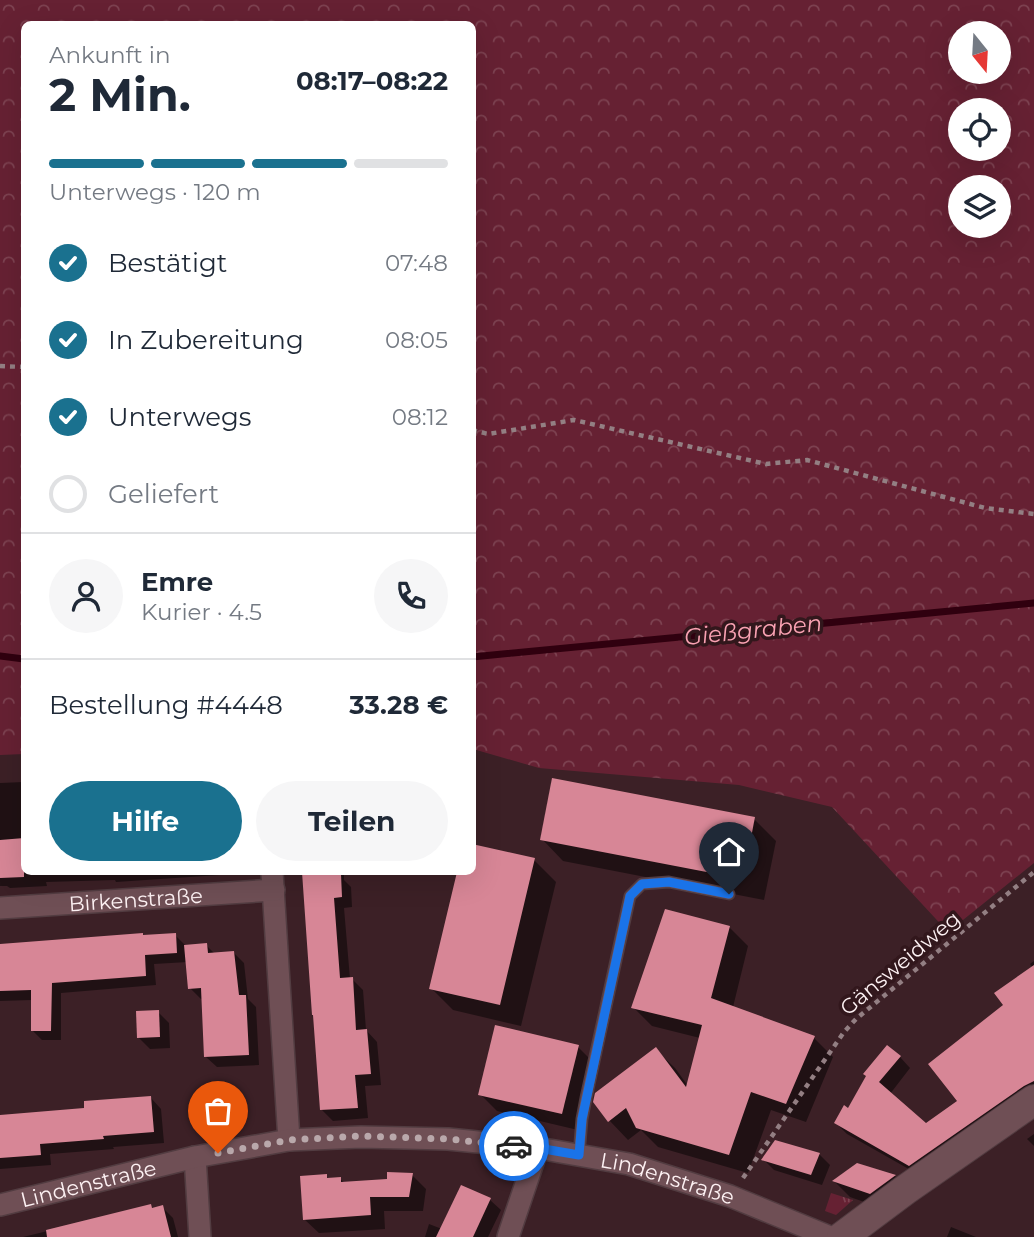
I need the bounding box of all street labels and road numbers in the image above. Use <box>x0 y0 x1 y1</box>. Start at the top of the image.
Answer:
street label: Birkenstraße <box>68 882 204 916</box>
street label: Gänsweidweg <box>835 906 965 1020</box>
street label: Lindenstraße <box>599 1147 738 1209</box>
street label: Lindenstraße <box>18 1155 159 1212</box>

